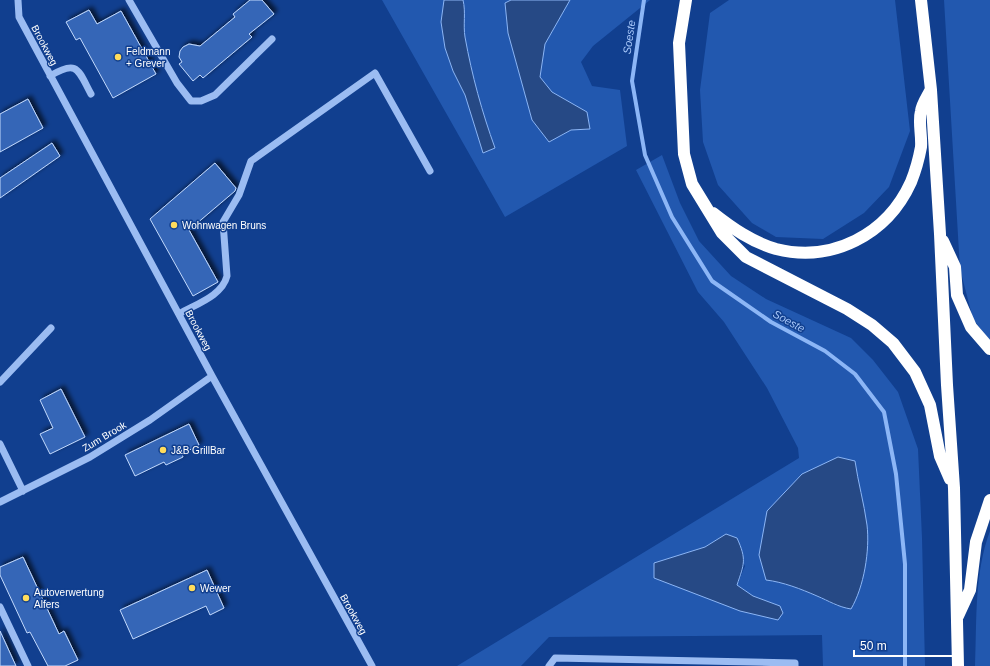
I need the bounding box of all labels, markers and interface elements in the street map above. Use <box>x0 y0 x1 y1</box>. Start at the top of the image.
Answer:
water label: Soeste <box>621 19 637 55</box>
street label: Brookweg <box>29 23 60 67</box>
place label: Feldmann + Grever <box>126 46 170 69</box>
marker: Feldmann + Grever <box>113 52 123 62</box>
marker: Wohnwagen Bruns <box>169 220 179 230</box>
place label: Wohnwagen Bruns <box>182 220 266 231</box>
water label: Soeste <box>771 307 807 335</box>
street label: Brookweg <box>183 308 214 352</box>
street label: Zum Brook <box>80 419 129 454</box>
marker: J&B GrillBar <box>158 445 168 455</box>
place label: J&B GrillBar <box>171 445 226 456</box>
marker: Wewer <box>187 583 197 593</box>
place label: Wewer <box>200 583 232 594</box>
place label: Autoverwertung Alfers <box>34 587 104 610</box>
street label: Brookweg <box>338 592 369 636</box>
marker: Autoverwertung Alfers <box>21 593 31 603</box>
scale bar <box>854 632 953 658</box>
text: 50 m <box>860 639 887 653</box>

